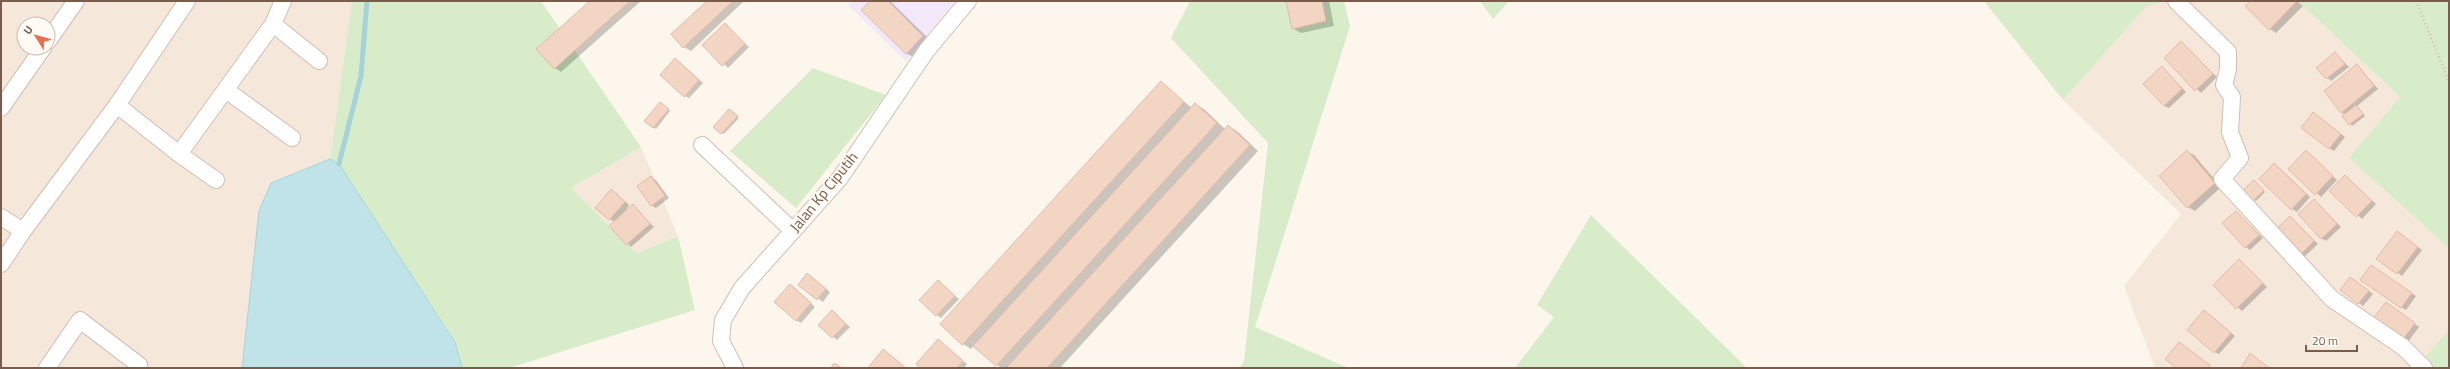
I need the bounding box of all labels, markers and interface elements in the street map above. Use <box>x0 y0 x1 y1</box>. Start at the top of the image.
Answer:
north arrow <box>16 16 56 56</box>
text: U <box>19 22 37 38</box>
street label: Jalan Kp Ciputih <box>784 146 863 237</box>
scale bar <box>2306 327 2357 353</box>
text: 20 m <box>2312 331 2338 350</box>

